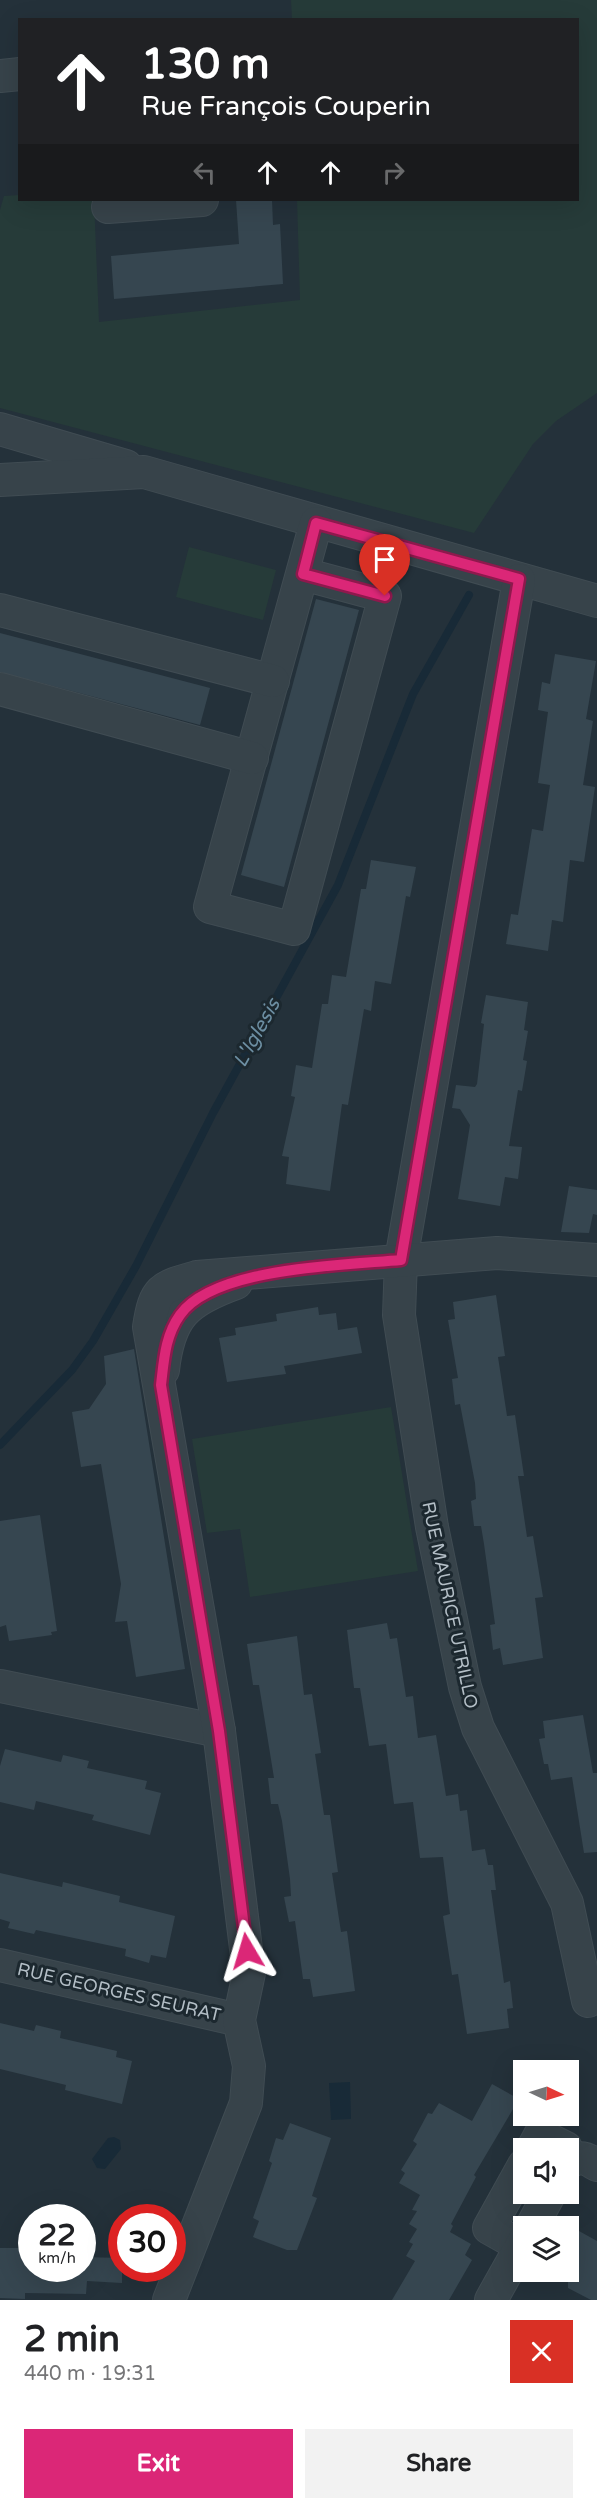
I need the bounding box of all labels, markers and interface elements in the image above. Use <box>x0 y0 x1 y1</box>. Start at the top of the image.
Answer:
text: 130 m <box>141 39 270 90</box>
icon: ahead <box>42 42 120 120</box>
text: Rue François Couperin <box>141 90 431 123</box>
icon: left <box>188 156 221 189</box>
icon: ahead <box>251 156 284 189</box>
icon: ahead <box>314 156 347 189</box>
icon: right <box>377 156 410 189</box>
pin <box>359 534 410 596</box>
icon: arrive <box>368 543 401 576</box>
water label: L'Iglesis <box>228 993 286 1071</box>
street label: RUE MAURICE UTRILLO <box>417 1499 483 1711</box>
position arrow <box>215 1919 279 1983</box>
street label: RUE GEORGES SEURAT <box>15 1958 223 2026</box>
north arrow <box>513 2060 579 2126</box>
map controls <box>513 2060 579 2282</box>
button: sound <box>513 2138 579 2204</box>
speed limit sign: 30 <box>108 2204 186 2282</box>
button: layers <box>513 2216 579 2282</box>
text: 22 <box>38 2217 76 2254</box>
text: km/h <box>38 2249 76 2267</box>
text: 2 min <box>24 2318 120 2361</box>
button: close <box>510 2320 573 2383</box>
text: 440 m · 19:31 <box>24 2362 156 2386</box>
button: Exit <box>24 2429 293 2498</box>
button: Share <box>305 2429 573 2498</box>

